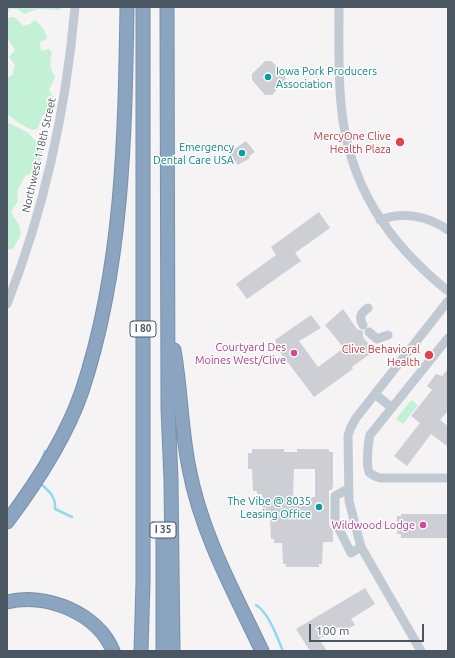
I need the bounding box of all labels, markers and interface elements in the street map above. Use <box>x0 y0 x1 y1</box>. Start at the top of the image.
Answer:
place label: Iowa Pork Producers Association <box>276 64 377 90</box>
marker: Iowa Pork Producers Association <box>263 72 273 82</box>
street label: Northwest 118th Street <box>19 96 59 214</box>
place label: MercyOne Clive Health Plaza <box>314 129 391 155</box>
marker: MercyOne Clive Health Plaza <box>394 136 406 148</box>
place label: Emergency Dental Care USA <box>153 140 234 166</box>
marker: Emergency Dental Care USA <box>237 148 247 158</box>
road number: I 80 <box>130 321 156 337</box>
place label: Courtyard Des Moines West/Clive <box>195 340 286 366</box>
place label: Clive Behavioral Health <box>342 342 420 368</box>
marker: Courtyard Des Moines West/Clive <box>289 348 299 358</box>
marker: Clive Behavioral Health <box>423 349 435 361</box>
place label: The Vibe @ 8035 Leasing Office <box>227 494 311 520</box>
marker: The Vibe @ 8035 Leasing Office <box>314 502 324 512</box>
place label: Wildwood Lodge <box>331 518 415 532</box>
marker: Wildwood Lodge <box>418 520 428 530</box>
road number: I 35 <box>150 522 176 538</box>
scale bar <box>311 616 426 642</box>
text: 100 m <box>316 624 349 637</box>

